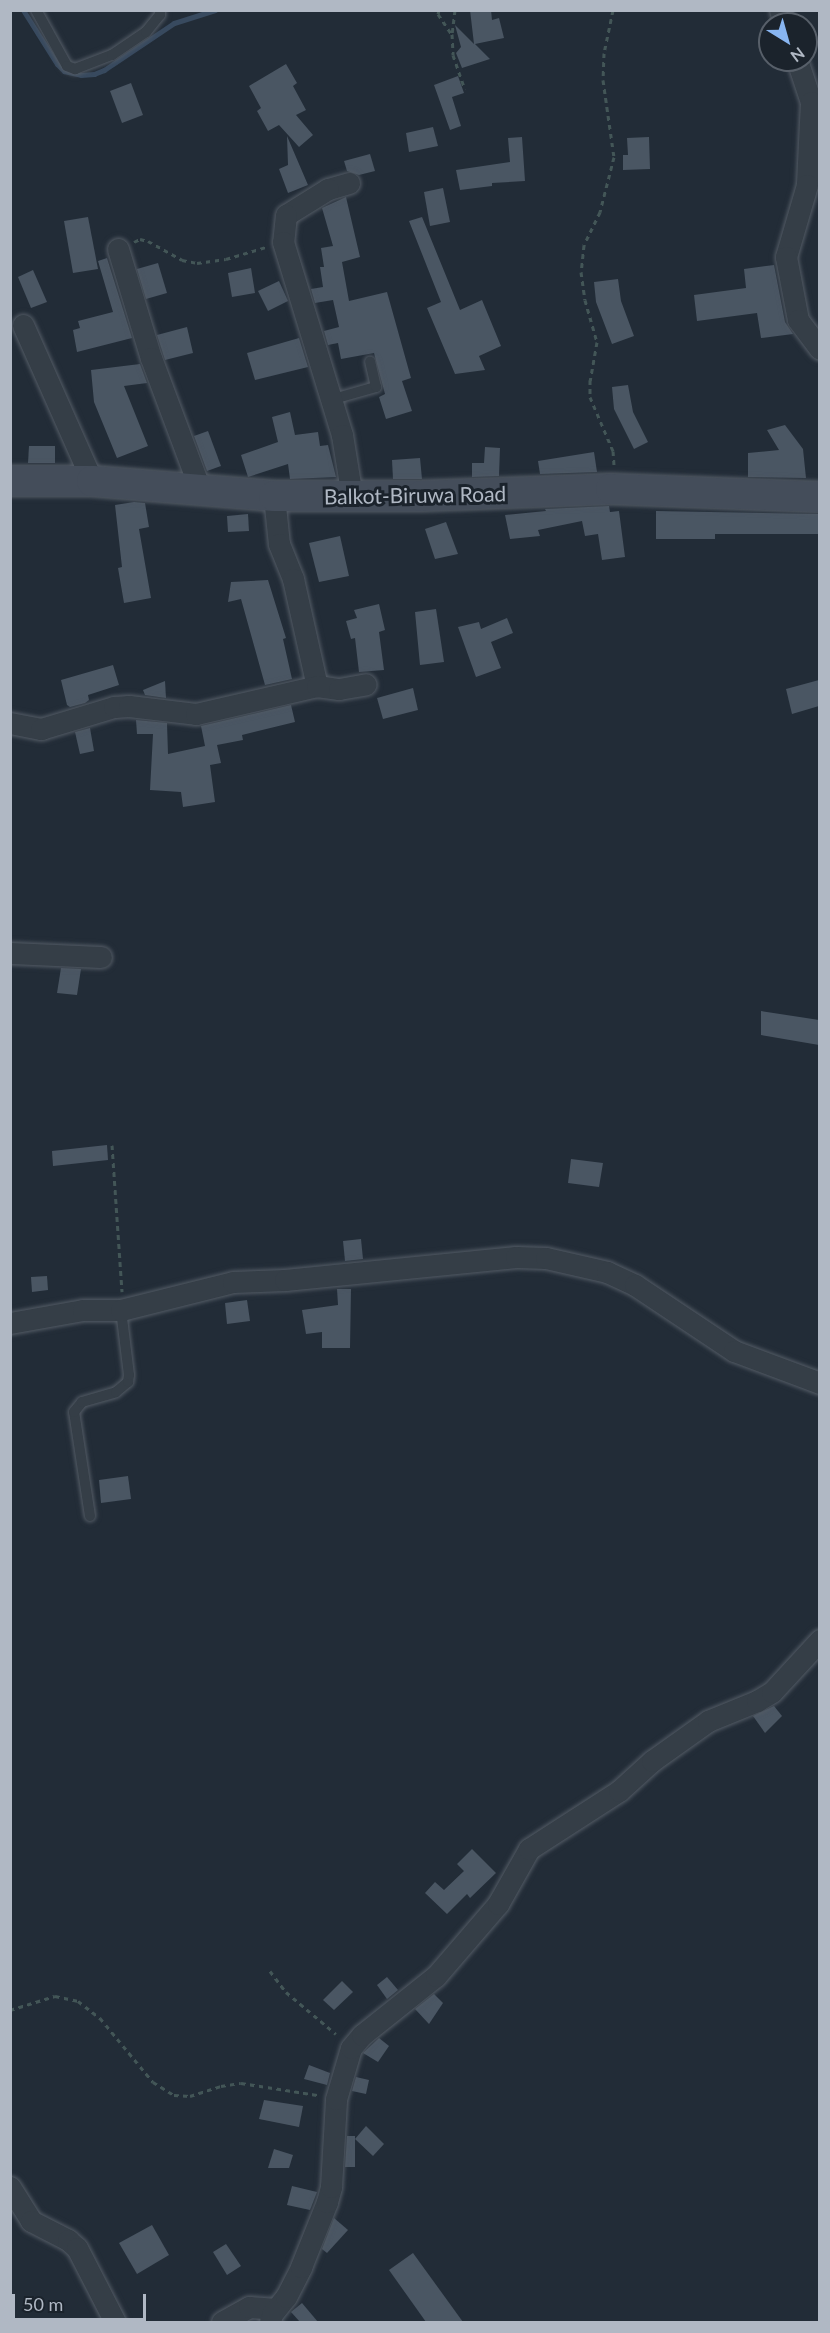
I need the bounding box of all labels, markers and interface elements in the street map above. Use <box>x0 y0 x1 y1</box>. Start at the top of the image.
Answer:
north arrow <box>758 12 818 72</box>
text: N <box>787 44 809 66</box>
street label: Balkot-Biruwa Road <box>324 481 506 509</box>
scale bar <box>15 2282 148 2320</box>
text: 50 m <box>23 2293 63 2315</box>

